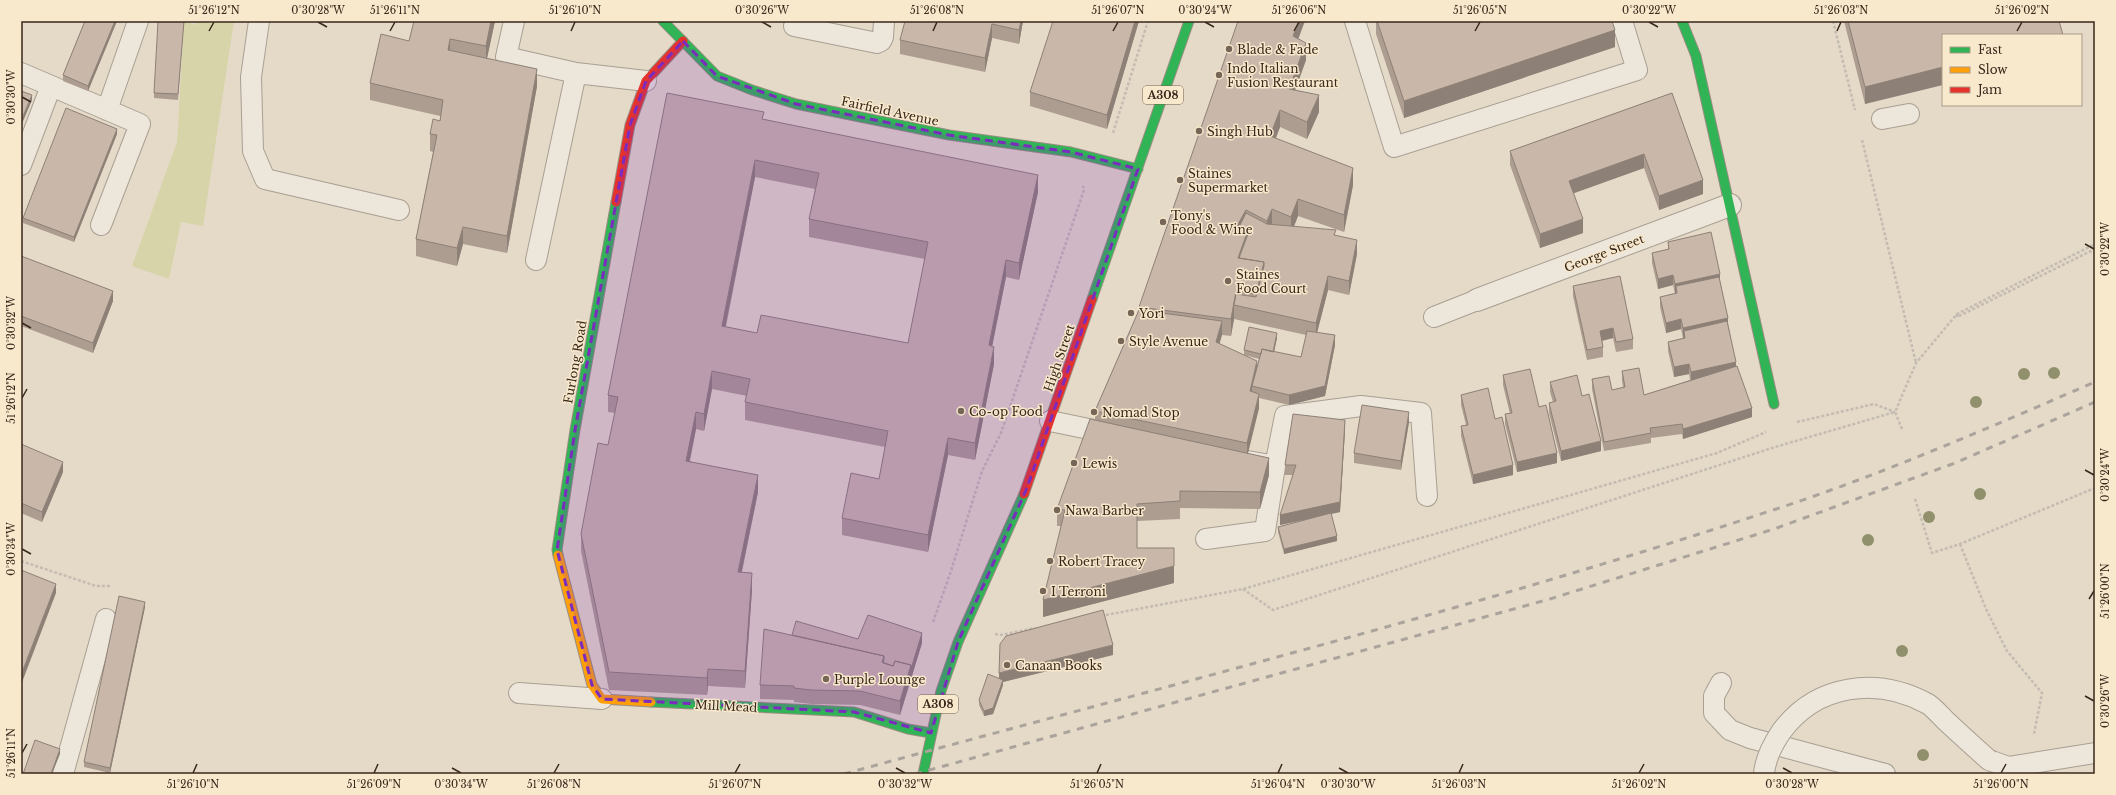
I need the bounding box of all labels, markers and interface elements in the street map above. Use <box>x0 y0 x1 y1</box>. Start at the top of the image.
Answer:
text: 51°26'12"N <box>188 4 240 17</box>
text: 0°30'28"W <box>291 4 345 17</box>
text: 51°26'11"N <box>370 4 420 17</box>
text: 51°26'10"N <box>549 4 601 17</box>
text: 0°30'26"W <box>735 4 789 17</box>
text: 51°26'08"N <box>910 4 964 17</box>
text: 51°26'07"N <box>1091 4 1145 17</box>
text: 0°30'24"W <box>1178 4 1232 17</box>
text: 51°26'06"N <box>1272 4 1326 17</box>
text: 51°26'05"N <box>1453 4 1507 17</box>
text: 0°30'22"W <box>1622 4 1676 17</box>
text: 51°26'03"N <box>1814 4 1868 17</box>
text: 51°26'02"N <box>1995 4 2049 17</box>
legend <box>1942 34 2082 106</box>
place label: Blade & Fade <box>1237 42 1319 57</box>
text: Fast <box>1978 42 2003 57</box>
marker: Blade & Fade <box>1224 44 1234 54</box>
place label: Indo Italian Fusion Restaurant <box>1227 61 1339 90</box>
text: Slow <box>1978 62 2008 77</box>
text: 0°30'30"W <box>5 69 18 124</box>
marker: Indo Italian Fusion Restaurant <box>1214 70 1224 80</box>
text: Jam <box>1976 82 2002 97</box>
road number: A308 <box>1143 86 1183 104</box>
street label: Fairfield Avenue <box>840 93 940 129</box>
place label: Singh Hub <box>1207 124 1273 139</box>
marker: Singh Hub <box>1194 126 1204 136</box>
place label: Staines Supermarket <box>1188 166 1269 195</box>
marker: Staines Supermarket <box>1175 175 1185 185</box>
place label: Tony's Food & Wine <box>1171 208 1253 237</box>
marker: Tony's Food & Wine <box>1158 217 1168 227</box>
text: 0°30'22"W <box>2099 222 2112 276</box>
street label: George Street <box>1562 231 1647 275</box>
place label: Staines Food Court <box>1236 267 1307 296</box>
marker: Staines Food Court <box>1223 276 1233 286</box>
text: 0°30'32"W <box>5 296 18 350</box>
place label: Yori <box>1138 306 1164 321</box>
marker: Yori <box>1126 308 1136 318</box>
street label: Furlong Road <box>560 319 590 405</box>
street label: High Street <box>1040 322 1078 394</box>
place label: Style Avenue <box>1129 334 1208 349</box>
marker: Style Avenue <box>1116 336 1126 346</box>
text: 51°26'12"N <box>5 372 18 424</box>
place label: Co-op Food <box>969 404 1043 419</box>
place label: Nomad Stop <box>1102 405 1180 420</box>
marker: Co-op Food <box>956 406 966 416</box>
marker: Nomad Stop <box>1089 407 1099 417</box>
text: 0°30'24"W <box>2099 448 2112 502</box>
place label: Lewis <box>1082 456 1117 471</box>
marker: Lewis <box>1069 458 1079 468</box>
place label: Nawa Barber <box>1065 503 1144 518</box>
marker: Nawa Barber <box>1052 505 1062 515</box>
text: 0°30'34"W <box>5 522 18 576</box>
place label: Robert Tracey <box>1058 554 1146 569</box>
marker: Robert Tracey <box>1045 556 1055 566</box>
text: 51°26'00"N <box>2099 563 2112 619</box>
place label: I Terroni <box>1051 584 1106 599</box>
marker: I Terroni <box>1038 586 1048 596</box>
place label: Canaan Books <box>1015 658 1102 673</box>
marker: Canaan Books <box>1002 660 1012 670</box>
place label: Purple Lounge <box>834 672 925 687</box>
marker: Purple Lounge <box>821 674 831 684</box>
text: 0°30'26"W <box>2099 674 2112 728</box>
road number: A308 <box>918 695 958 713</box>
street label: Mill Mead <box>694 697 758 715</box>
text: 51°26'11"N <box>5 728 18 778</box>
text: 51°26'10"N <box>167 778 219 791</box>
text: 51°26'09"N <box>347 778 401 791</box>
text: 0°30'34"W <box>434 778 488 791</box>
text: 51°26'08"N <box>527 778 581 791</box>
text: 51°26'07"N <box>708 778 762 791</box>
text: 0°30'32"W <box>878 778 932 791</box>
text: 51°26'05"N <box>1070 778 1124 791</box>
text: 51°26'04"N <box>1251 778 1305 791</box>
text: 0°30'30"W <box>1321 778 1376 791</box>
text: 51°26'03"N <box>1432 778 1486 791</box>
text: 51°26'02"N <box>1612 778 1666 791</box>
text: 0°30'28"W <box>1765 778 1819 791</box>
text: 51°26'00"N <box>1973 778 2029 791</box>

